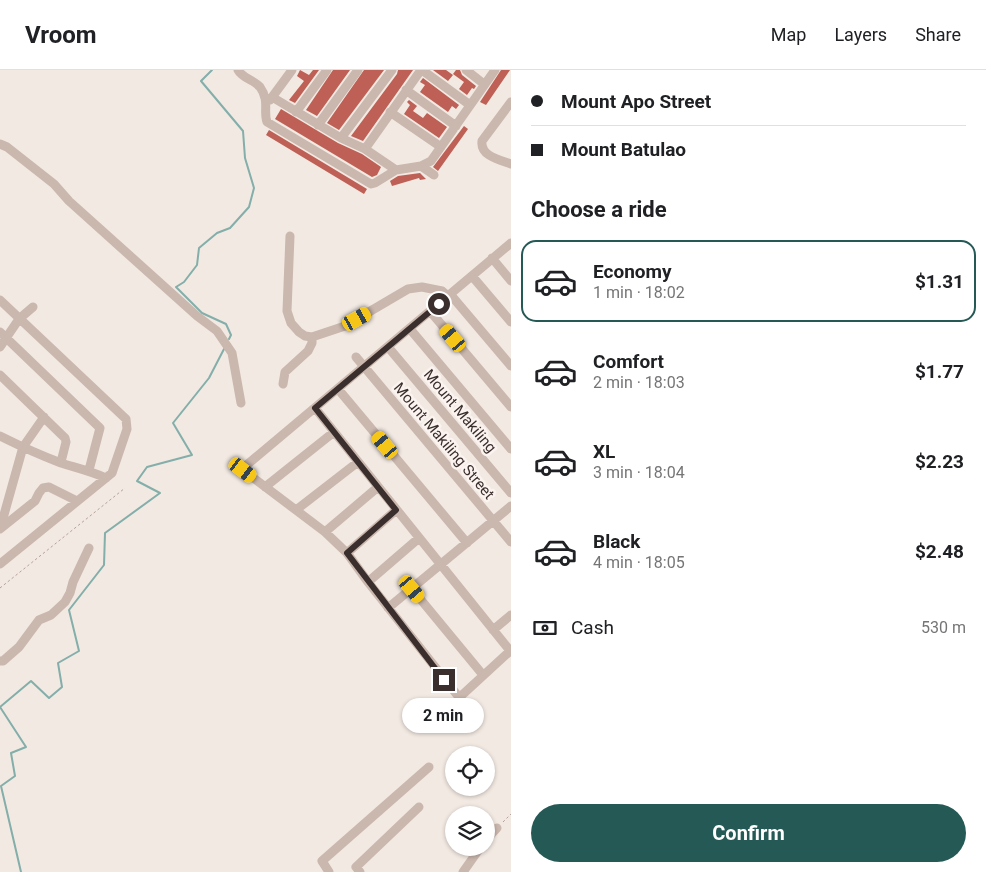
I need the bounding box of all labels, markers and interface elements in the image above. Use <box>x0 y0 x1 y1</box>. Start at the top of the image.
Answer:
text: Vroom <box>25 21 97 49</box>
text: Map <box>771 24 806 45</box>
text: Layers <box>834 24 887 45</box>
text: Share <box>915 24 961 45</box>
text: Mount Apo Street <box>561 90 711 113</box>
text: Mount Batulao <box>561 138 686 161</box>
text: Choose a ride <box>531 197 667 222</box>
icon: car <box>533 259 578 304</box>
text: Economy <box>593 260 672 283</box>
text: $1.31 <box>915 270 964 293</box>
text: 1 min · 18:02 <box>593 283 685 302</box>
route start <box>428 293 450 315</box>
car <box>340 305 373 333</box>
car <box>437 322 468 354</box>
icon: car <box>533 349 578 394</box>
text: Comfort <box>593 350 664 373</box>
text: $1.77 <box>915 360 964 383</box>
street label: Mount Makiling <box>420 366 500 456</box>
text: 2 min · 18:03 <box>593 373 685 392</box>
street label: Mount Makiling Street <box>390 379 498 503</box>
car <box>369 429 400 461</box>
icon: car <box>533 439 578 484</box>
text: XL <box>593 440 615 463</box>
text: $2.23 <box>915 450 964 473</box>
car <box>226 455 259 485</box>
text: 3 min · 18:04 <box>593 463 685 482</box>
icon: car <box>533 529 578 574</box>
text: Black <box>593 530 640 553</box>
text: $2.48 <box>915 540 964 563</box>
text: 4 min · 18:05 <box>593 553 685 572</box>
car <box>396 573 427 605</box>
icon: cash <box>531 614 559 642</box>
text: Cash <box>571 616 614 639</box>
text: 530 m <box>921 618 966 637</box>
route end <box>433 669 455 691</box>
callout: 2 min <box>403 698 485 732</box>
text: 2 min <box>423 706 463 725</box>
map controls <box>445 746 495 856</box>
button: locate <box>445 746 495 796</box>
button: Confirm <box>531 804 966 862</box>
button: layers <box>445 806 495 856</box>

